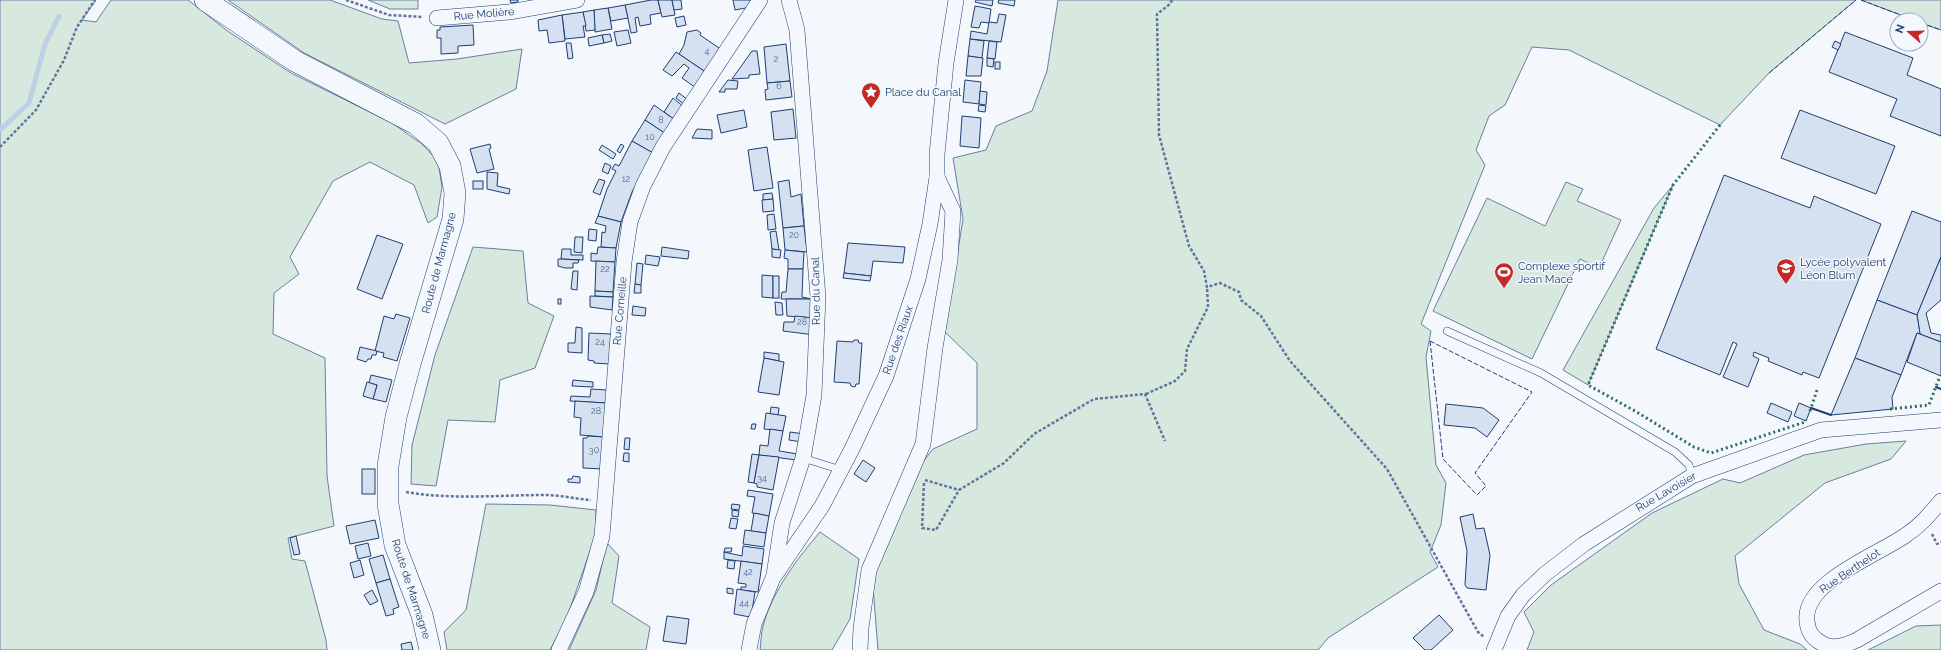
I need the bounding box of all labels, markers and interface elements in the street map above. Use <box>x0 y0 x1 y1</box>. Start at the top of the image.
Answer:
street label: Rue Molière <box>453 5 515 23</box>
north arrow <box>1889 12 1929 52</box>
text: N <box>1893 23 1908 35</box>
house number: 4 <box>705 46 710 56</box>
house number: 2 <box>774 54 779 64</box>
house number: 6 <box>776 81 782 91</box>
place icon: Place du Canal <box>860 81 882 109</box>
place label: Place du Canal <box>885 86 961 99</box>
house number: 8 <box>658 115 664 125</box>
house number: 10 <box>645 132 655 142</box>
house number: 12 <box>622 174 631 184</box>
street label: Route de Marmagne <box>419 210 459 315</box>
house number: 20 <box>789 230 800 240</box>
place label: Lycée polyvalent Léon Blum <box>1800 256 1887 282</box>
street label: Rue du Canal <box>809 257 823 325</box>
school or university icon: Lycée polyvalent Léon Blum <box>1775 257 1797 285</box>
place label: Complexe sportif Jean Macé <box>1518 260 1605 286</box>
sports icon: Complexe sportif Jean Macé <box>1493 261 1515 289</box>
house number: 22 <box>600 264 610 274</box>
street label: Rue Corneille <box>611 276 630 346</box>
street label: Rue des Riaux <box>880 303 916 376</box>
house number: 28 <box>797 317 807 327</box>
house number: 24 <box>595 337 605 347</box>
house number: 28 <box>591 406 601 416</box>
house number: 30 <box>589 445 600 455</box>
street label: Rue Lavoisier <box>1633 469 1699 515</box>
house number: 34 <box>757 473 767 483</box>
street label: Route de Marmagne <box>389 537 433 641</box>
street label: Rue Berthelot <box>1817 546 1883 596</box>
house number: 42 <box>743 567 753 577</box>
house number: 44 <box>739 598 749 608</box>

